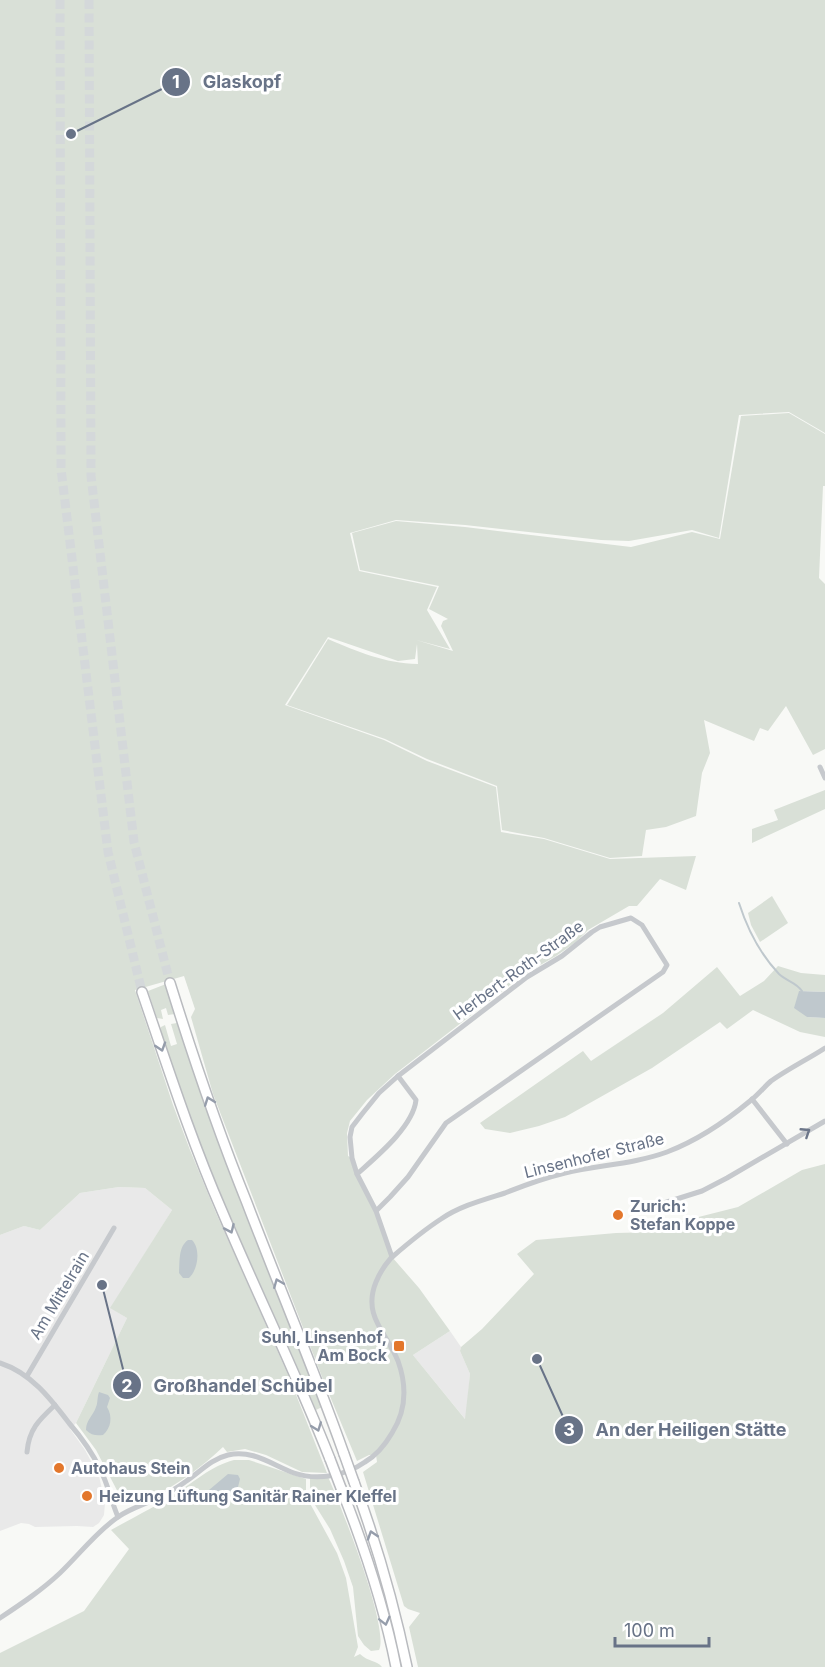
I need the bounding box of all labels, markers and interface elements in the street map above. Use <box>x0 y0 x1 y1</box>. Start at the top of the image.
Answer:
callout: Glaskopf <box>161 64 293 100</box>
text: 1 <box>172 71 180 92</box>
text: Glaskopf <box>203 71 281 92</box>
street label: Herbert-Roth-Straße <box>449 916 587 1024</box>
one-way arrow <box>153 1041 166 1052</box>
one-way arrow <box>203 1096 216 1107</box>
street label: Linsenhofer Straße <box>522 1128 666 1182</box>
one-way arrow <box>799 1129 810 1140</box>
place label: Zurich: Stefan Koppe <box>630 1196 735 1234</box>
marker: Zurich: Stefan Koppe <box>611 1208 625 1222</box>
one-way arrow <box>223 1223 235 1234</box>
street label: Am Mittelrain <box>25 1247 93 1343</box>
one-way arrow <box>273 1278 285 1289</box>
place label: Suhl, Linsenhof, Am Bock <box>261 1327 388 1365</box>
marker: Suhl, Linsenhof, Am Bock <box>392 1339 406 1353</box>
callout: Großhandel Schübel <box>112 1367 345 1403</box>
text: 2 <box>121 1375 133 1396</box>
text: Großhandel Schübel <box>153 1375 333 1396</box>
callout: An der Heiligen Stätte <box>554 1412 799 1448</box>
text: 3 <box>563 1419 575 1440</box>
text: An der Heiligen Stätte <box>596 1419 787 1440</box>
one-way arrow <box>310 1421 322 1432</box>
place label: Autohaus Stein <box>71 1458 190 1478</box>
marker: Autohaus Stein <box>52 1461 66 1475</box>
place label: Heizung Lüftung Sanitär Rainer Kleffel <box>99 1486 397 1506</box>
marker: Heizung Lüftung Sanitär Rainer Kleffel <box>80 1489 94 1503</box>
one-way arrow <box>367 1530 379 1541</box>
scale bar <box>615 1610 710 1648</box>
one-way arrow <box>378 1616 391 1626</box>
text: 100 m <box>624 1620 675 1641</box>

